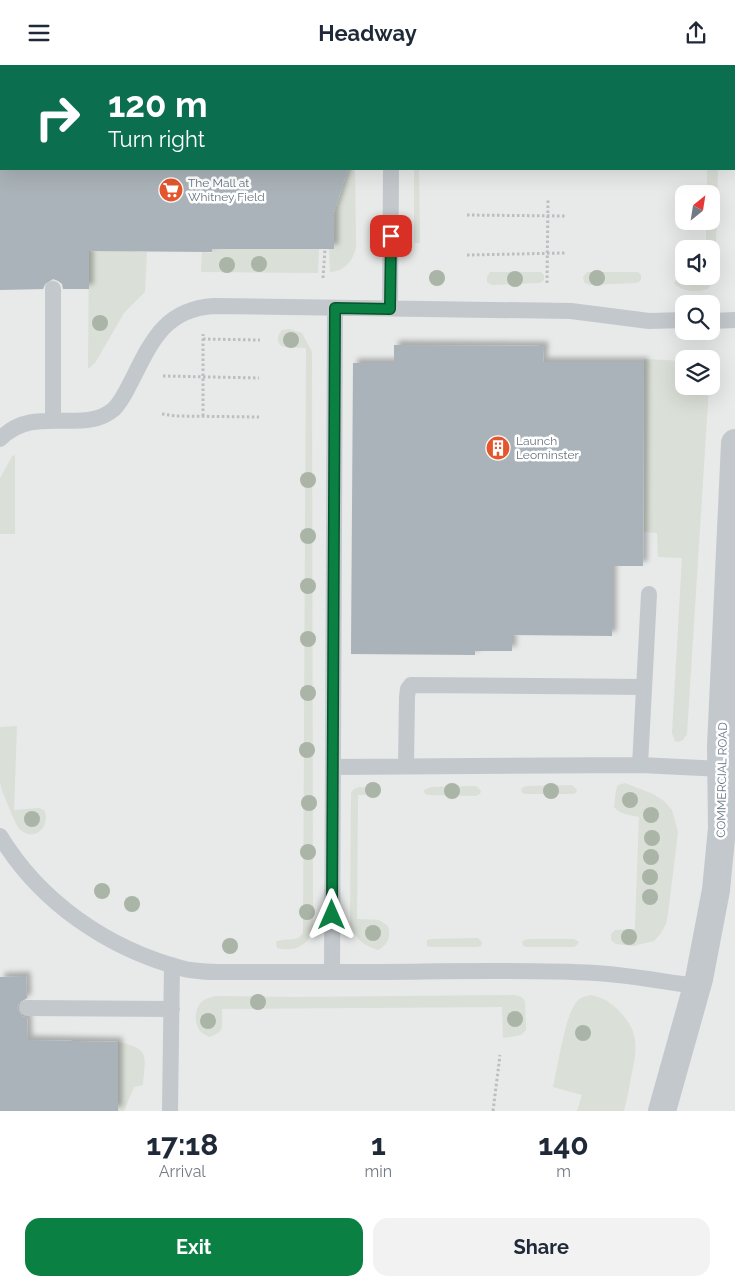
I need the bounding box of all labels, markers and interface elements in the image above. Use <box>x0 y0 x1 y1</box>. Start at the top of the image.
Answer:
icon: menu <box>25 19 53 47</box>
icon: share <box>682 19 710 47</box>
text: Headway <box>318 20 417 46</box>
text: 120 m <box>108 84 208 125</box>
icon: right <box>25 85 90 150</box>
text: Turn right <box>108 126 205 152</box>
place label: The Mall at Whitney Field <box>188 176 265 204</box>
supermarket icon: The Mall at Whitney Field <box>158 177 184 203</box>
north arrow <box>675 185 720 230</box>
map controls <box>675 185 720 395</box>
pin <box>370 215 412 257</box>
icon: arrive <box>377 222 405 250</box>
button: sound <box>675 240 720 285</box>
button: search <box>675 295 720 340</box>
button: layers <box>675 350 720 395</box>
place label: Launch Leominster <box>516 434 579 462</box>
building icon: Launch Leominster <box>485 435 511 461</box>
street label: COMMERCIAL ROAD <box>714 722 730 838</box>
position arrow <box>305 888 357 940</box>
text: 17:18 <box>146 1127 218 1162</box>
text: 1 <box>371 1127 386 1162</box>
text: 140 <box>538 1127 589 1162</box>
text: Arrival <box>159 1162 206 1181</box>
text: min <box>365 1162 392 1181</box>
text: m <box>556 1162 571 1181</box>
button: Exit <box>25 1218 363 1276</box>
button: Share <box>373 1218 710 1276</box>

